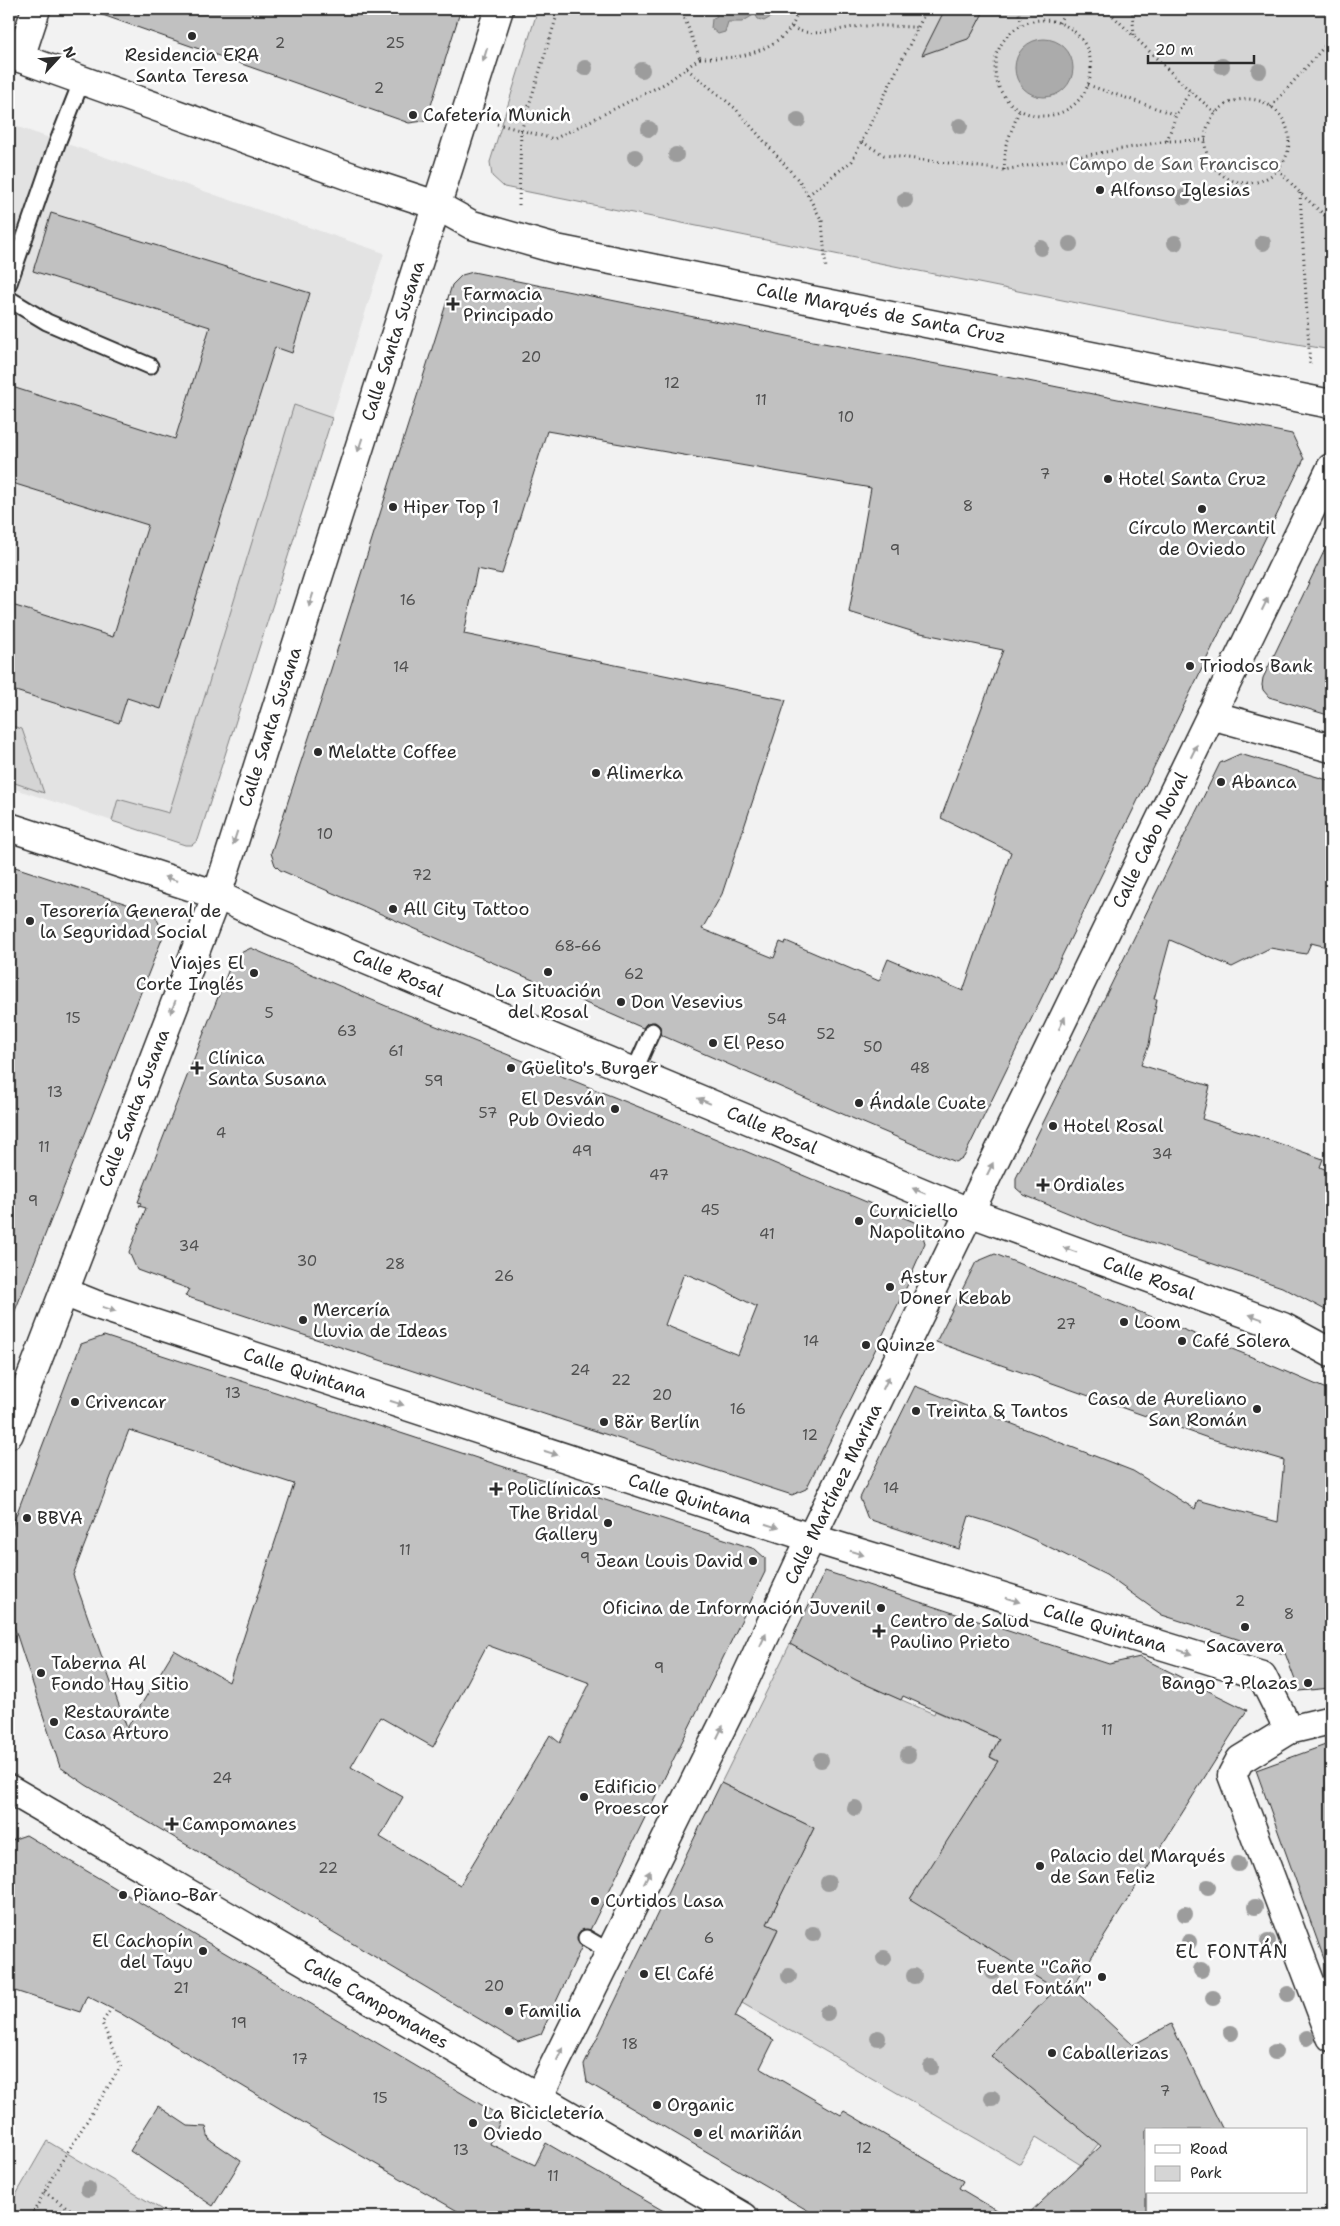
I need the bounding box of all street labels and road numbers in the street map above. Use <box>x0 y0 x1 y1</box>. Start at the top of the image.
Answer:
street label: Calle Santa Susana <box>356 258 430 424</box>
street label: Calle Marqués de Santa Cruz <box>754 277 1008 349</box>
street label: Calle Santa Susana <box>233 644 307 810</box>
street label: Calle Cabo Noval <box>1107 767 1194 912</box>
street label: Calle Rosal <box>349 943 448 1003</box>
street label: Calle Santa Susana <box>93 1026 175 1190</box>
street label: Calle Rosal <box>723 1100 822 1160</box>
street label: Calle Rosal <box>1099 1250 1199 1306</box>
street label: Calle Quintana <box>240 1342 370 1404</box>
street label: Calle Martínez Marina <box>779 1400 887 1588</box>
street label: Calle Quintana <box>625 1468 755 1530</box>
street label: Calle Quintana <box>1040 1598 1170 1658</box>
street label: Calle Campomanes <box>299 1952 453 2054</box>

